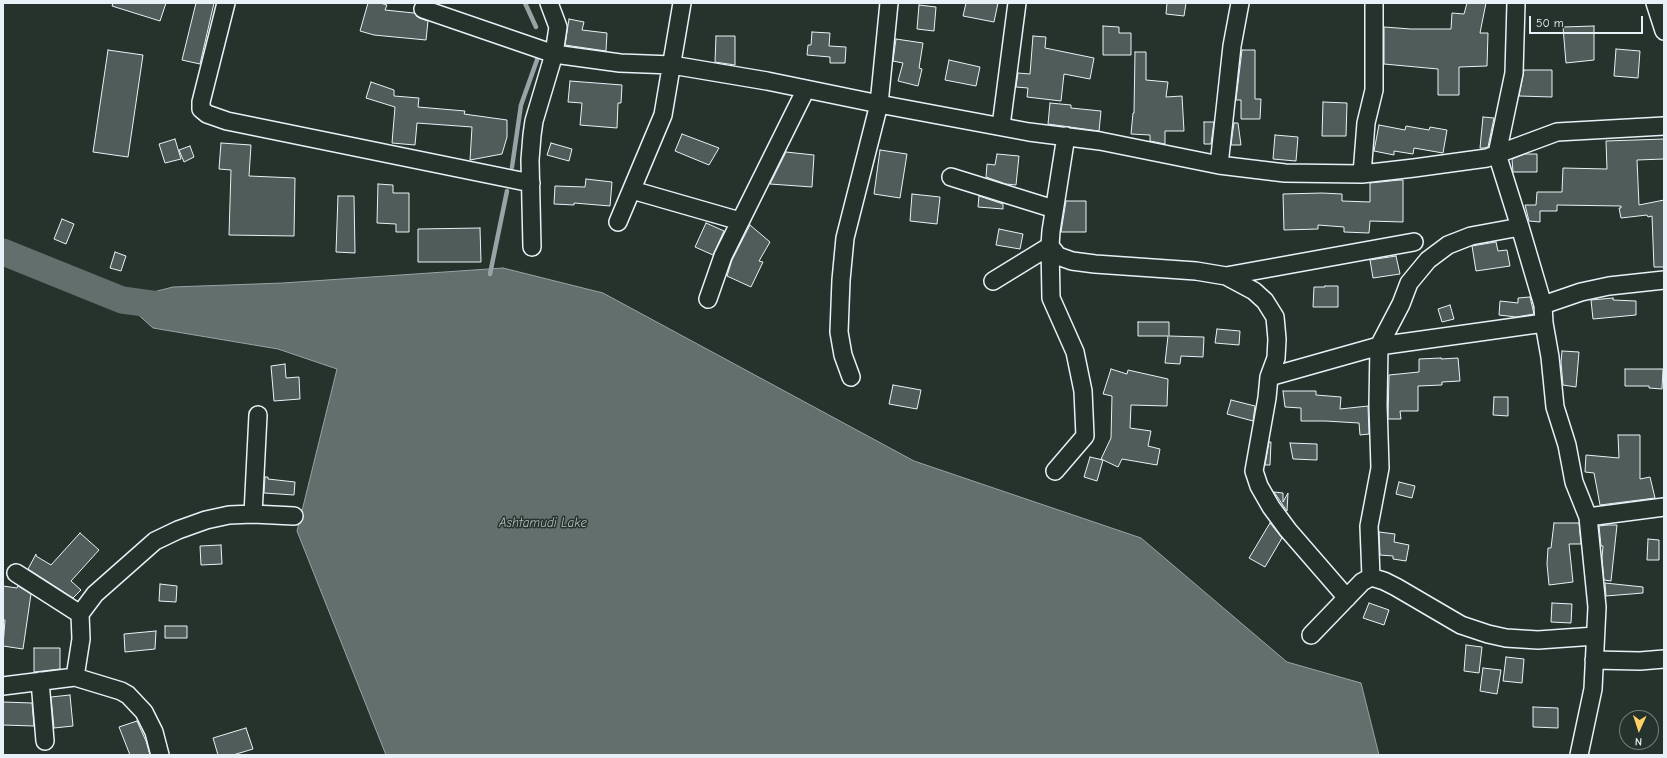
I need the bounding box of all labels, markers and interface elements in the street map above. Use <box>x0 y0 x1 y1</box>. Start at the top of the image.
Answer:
scale bar <box>1531 8 1645 34</box>
text: 50 m <box>1536 16 1564 30</box>
water label: Ashtamudi Lake <box>499 515 587 531</box>
north arrow <box>1619 710 1659 750</box>
text: N <box>1634 735 1642 748</box>

